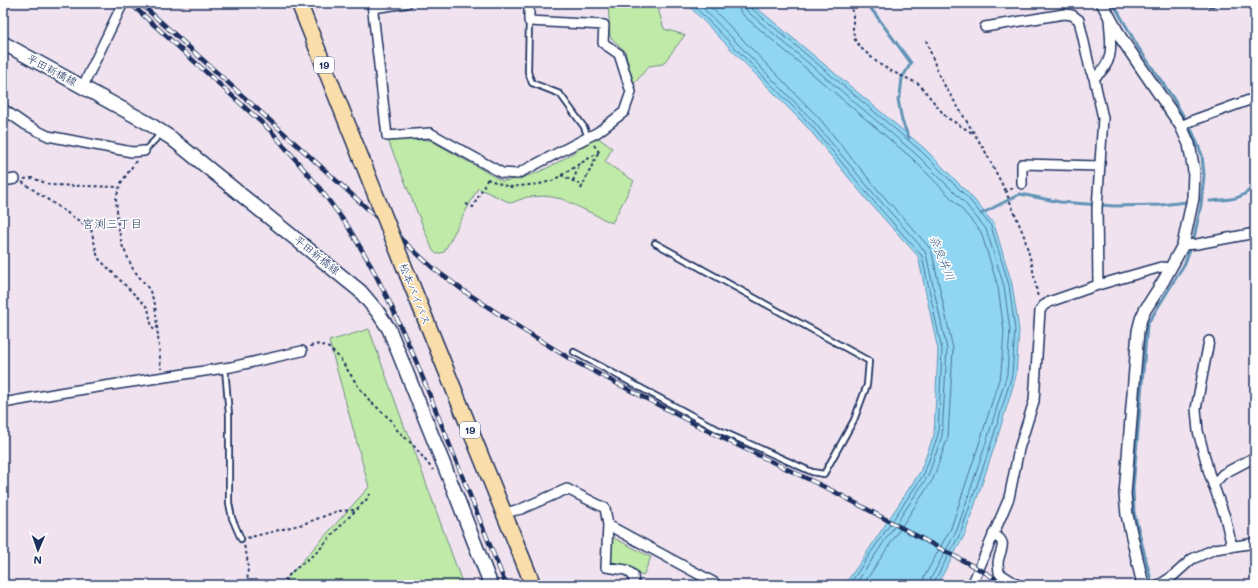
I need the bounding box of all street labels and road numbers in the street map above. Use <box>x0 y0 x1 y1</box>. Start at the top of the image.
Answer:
street label: 平田新橋線 <box>24 50 80 89</box>
road number: 19 <box>314 57 334 73</box>
street label: 平田新橋線 <box>291 231 343 278</box>
street label: 松本バイパス <box>396 261 435 327</box>
road number: 19 <box>460 422 480 438</box>

